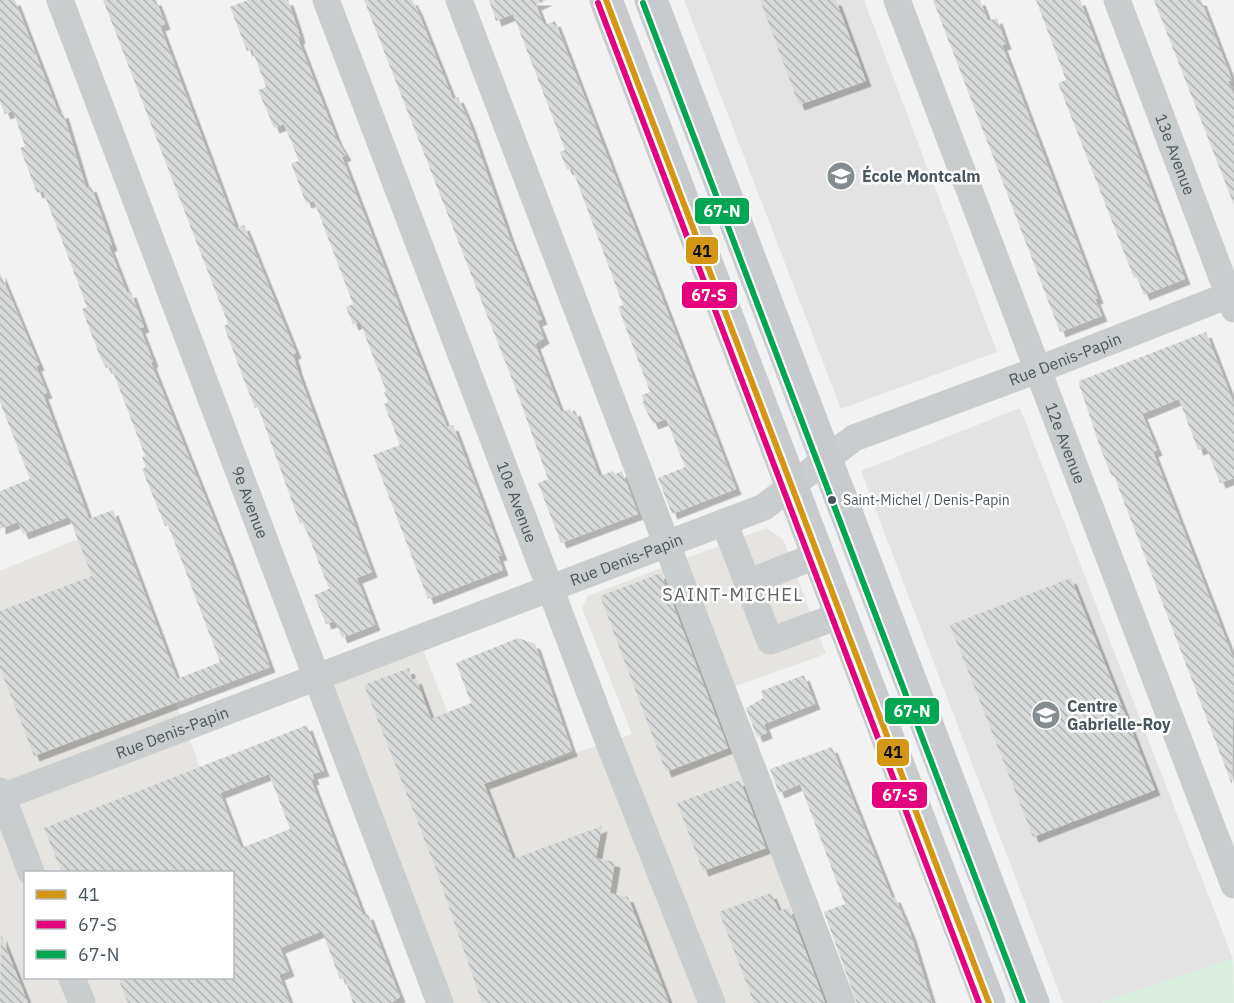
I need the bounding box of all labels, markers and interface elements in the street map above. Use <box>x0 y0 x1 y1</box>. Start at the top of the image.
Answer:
street label: 13e Avenue <box>1151 111 1200 198</box>
school or university icon: École Montcalm <box>825 160 857 192</box>
place label: École Montcalm <box>862 165 981 186</box>
line badge: 67-N <box>694 197 750 225</box>
text: 67-N <box>703 201 741 221</box>
line badge: 41 <box>685 236 719 265</box>
text: 41 <box>692 241 712 261</box>
line badge: 67-S <box>681 281 738 309</box>
text: 67-S <box>691 285 727 305</box>
street label: Rue Denis-Papin <box>1006 328 1124 390</box>
street label: 12e Avenue <box>1041 400 1090 487</box>
street label: 10e Avenue <box>493 458 542 545</box>
street label: 9e Avenue <box>227 463 273 541</box>
place label: Saint-Michel / Denis-Papin <box>843 491 1010 509</box>
marker: Saint-Michel / Denis-Papin <box>826 494 838 506</box>
street label: Rue Denis-Papin <box>567 529 686 590</box>
district label: SAINT-MICHEL <box>662 583 804 606</box>
place label: Centre Gabrielle-Roy <box>1067 696 1171 734</box>
line badge: 67-N <box>884 697 940 725</box>
school or university icon: Centre Gabrielle-Roy <box>1030 699 1062 731</box>
text: 67-N <box>893 701 931 721</box>
street label: Rue Denis-Papin <box>113 702 231 763</box>
line badge: 41 <box>876 738 910 767</box>
text: 41 <box>883 742 903 762</box>
line badge: 67-S <box>871 781 928 809</box>
text: 67-S <box>882 785 918 805</box>
legend <box>24 871 234 979</box>
text: 41 <box>78 883 100 906</box>
text: 67-S <box>78 913 117 936</box>
text: 67-N <box>78 943 120 966</box>

